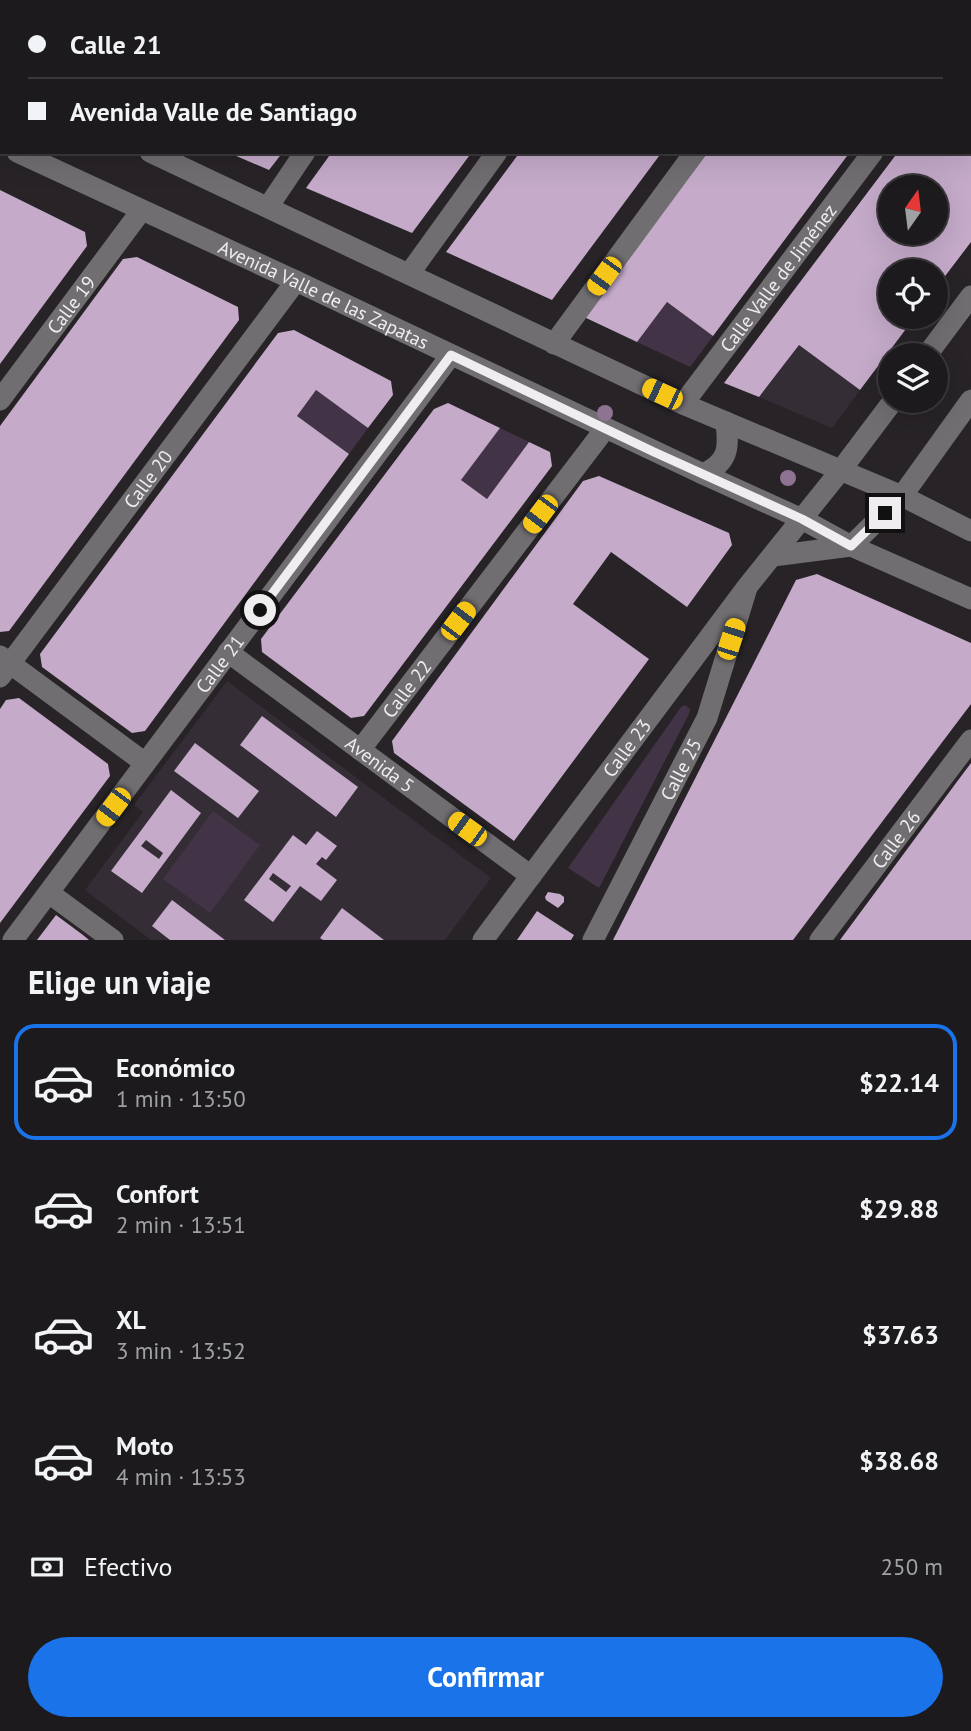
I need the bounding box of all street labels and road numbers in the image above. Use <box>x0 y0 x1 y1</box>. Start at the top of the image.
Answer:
street label: Calle Valle de Jiménez <box>715 199 842 357</box>
street label: Avenida Valle de las Zapatas <box>215 235 432 354</box>
street label: Calle 19 <box>42 271 101 338</box>
street label: Calle 20 <box>118 445 177 513</box>
street label: Calle 21 <box>190 630 249 698</box>
street label: Calle 22 <box>377 655 436 723</box>
street label: Calle 23 <box>597 714 656 782</box>
street label: Avenida 5 <box>341 731 419 798</box>
street label: Calle 25 <box>655 734 707 804</box>
street label: Calle 26 <box>866 806 926 873</box>

